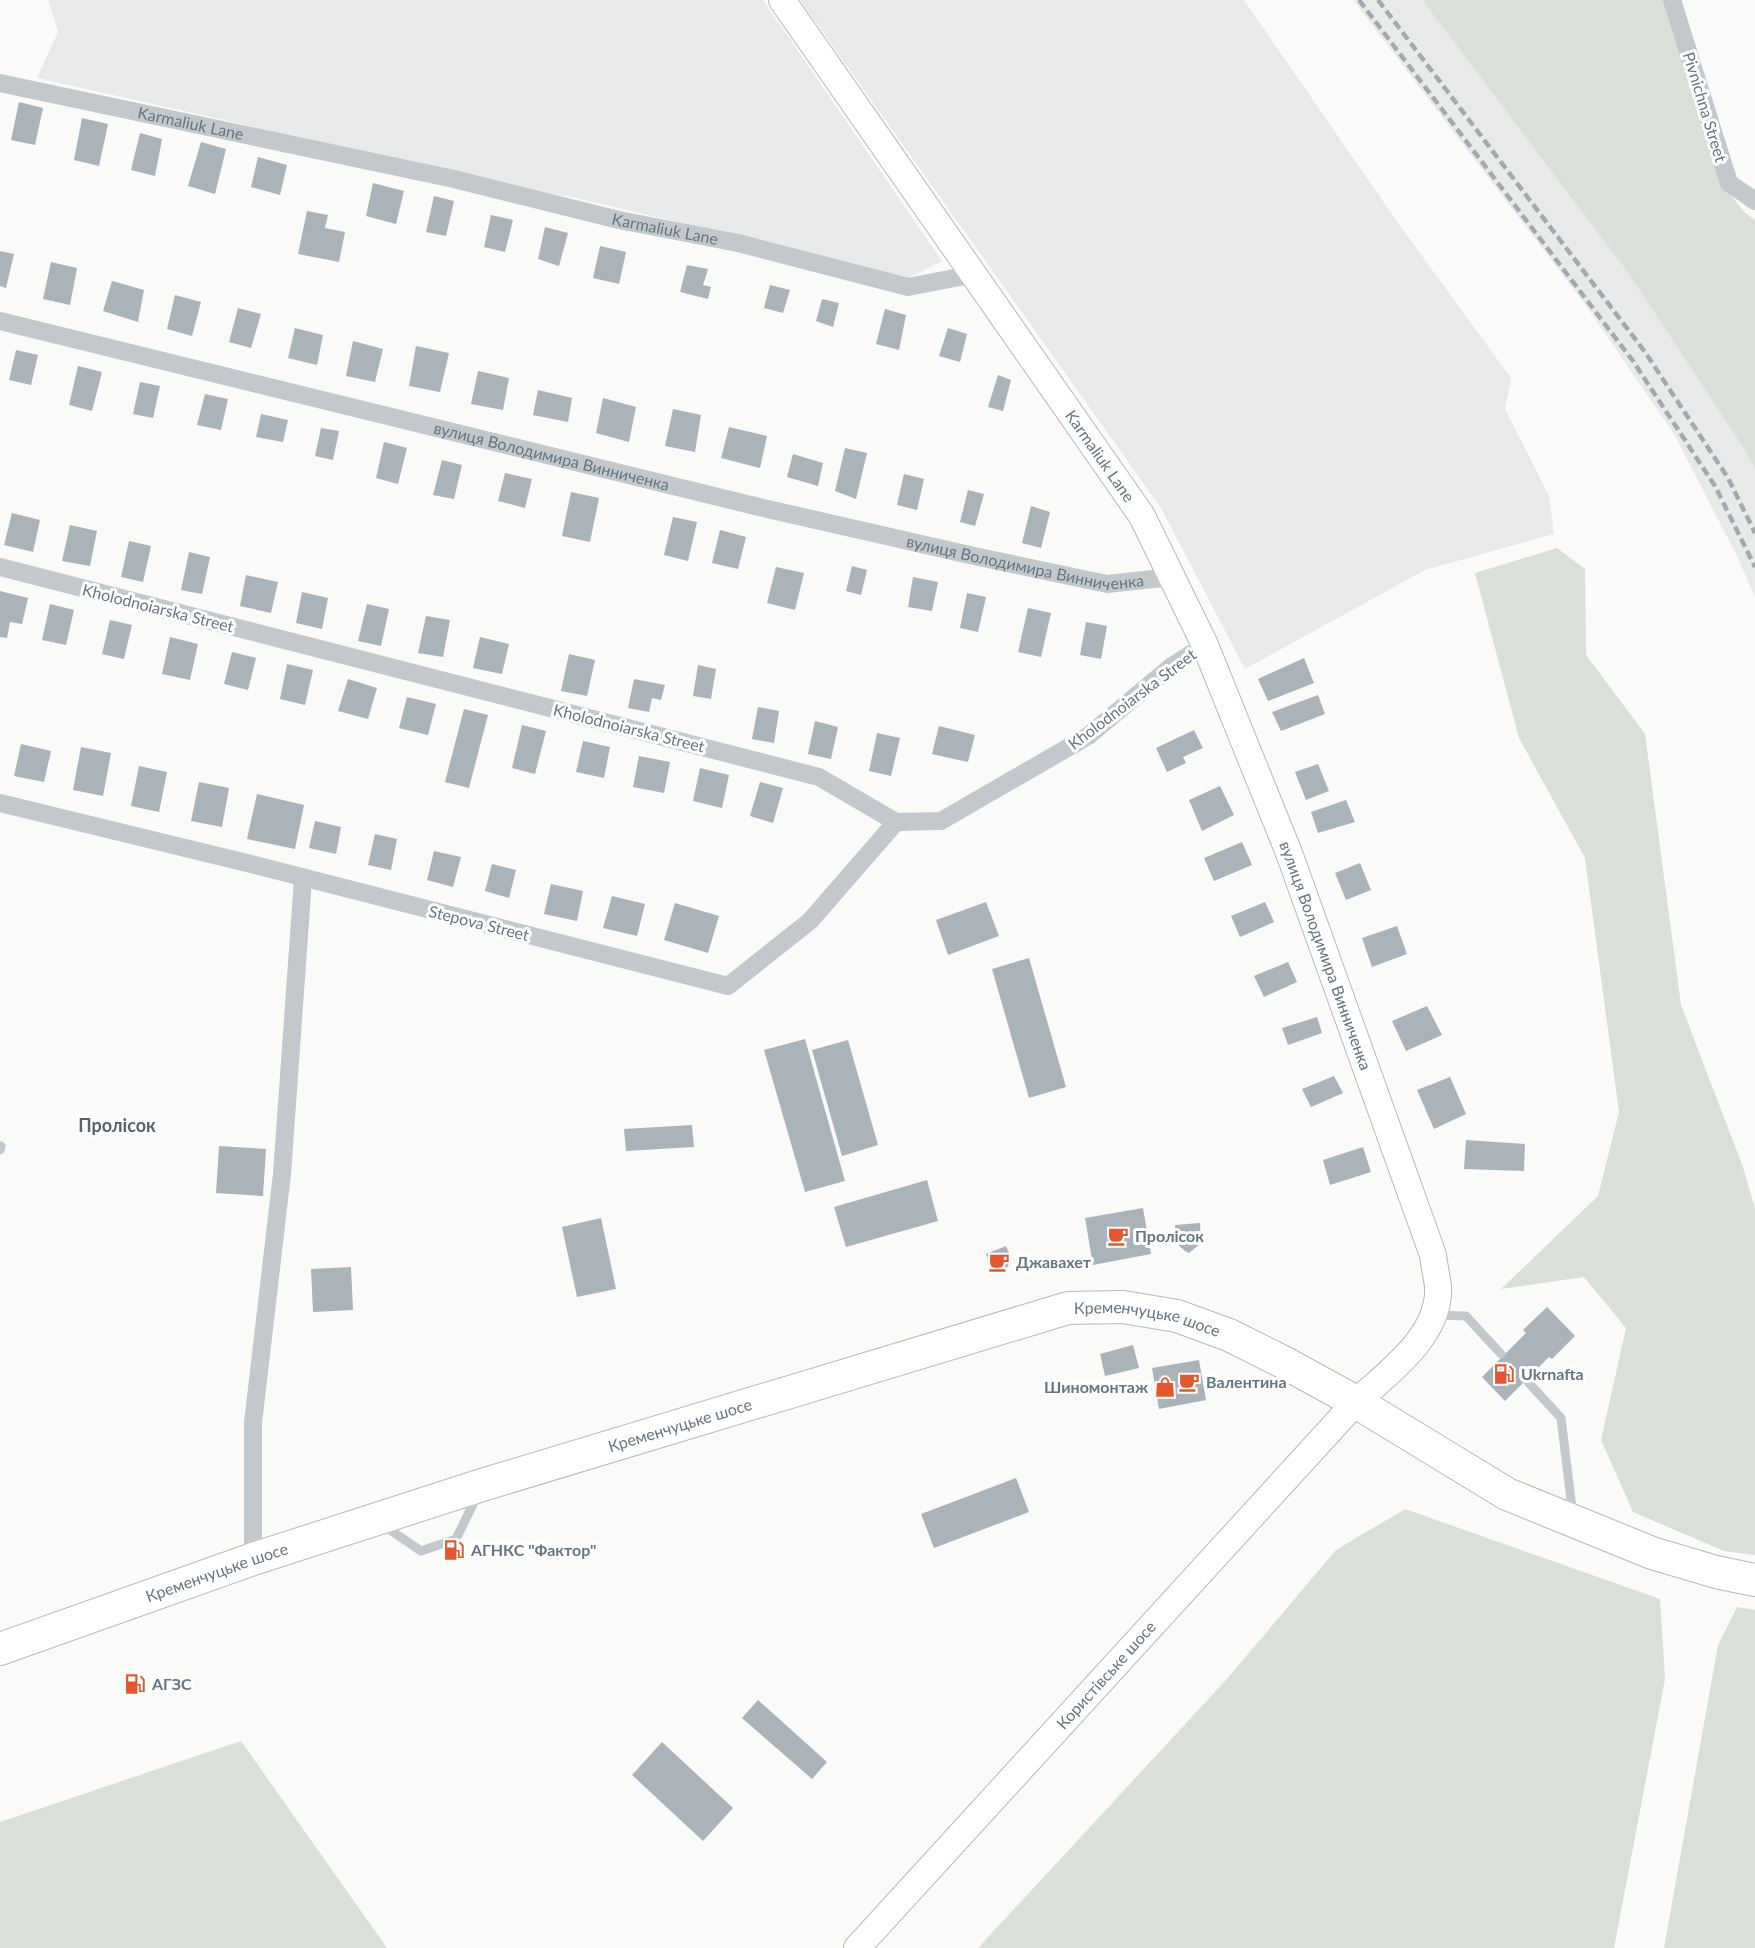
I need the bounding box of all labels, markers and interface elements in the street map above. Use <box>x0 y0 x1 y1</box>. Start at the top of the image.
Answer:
street label: Pivnichna Street <box>1680 50 1731 164</box>
street label: Karmaliuk Lane <box>136 102 246 143</box>
street label: Karmaliuk Lane <box>610 209 720 248</box>
street label: Karmaliuk Lane <box>1062 406 1139 505</box>
street label: вулиця Володимира Винниченка <box>432 418 672 494</box>
street label: вулиця Володимира Винниченка <box>905 531 1145 594</box>
street label: Kholodnoiarska Street <box>81 580 236 636</box>
street label: Kholodnoiarska Street <box>1064 644 1200 753</box>
street label: Kholodnoiarska Street <box>552 700 707 756</box>
street label: вулиця Володимира Винниченка <box>1276 838 1376 1073</box>
street label: Stepova Street <box>427 901 531 944</box>
district label: Пролісок <box>78 1114 156 1136</box>
cafe icon: Пролісок <box>1106 1224 1130 1248</box>
place label: Пролісок <box>1135 1226 1204 1245</box>
cafe icon: Джавахет <box>987 1250 1011 1274</box>
place label: Джавахет <box>1016 1252 1092 1271</box>
street label: Кременчуцьке шосе <box>1074 1297 1223 1340</box>
fuel station icon: Ukrnafta <box>1492 1362 1516 1386</box>
place label: Ukrnafta <box>1521 1364 1584 1383</box>
cafe icon: Валентина <box>1177 1370 1201 1394</box>
place label: Валентина <box>1206 1372 1287 1391</box>
shop icon: Шиномонтаж <box>1153 1375 1177 1399</box>
place label: Шиномонтаж <box>1044 1377 1148 1396</box>
street label: Кременчуцьке шосе <box>606 1394 754 1455</box>
street label: Кременчуцьке шосе <box>143 1538 290 1605</box>
fuel station icon: АГНКС "Фактор" <box>442 1538 466 1562</box>
place label: АГНКС "Фактор" <box>470 1540 596 1559</box>
street label: Користівське шосе <box>1052 1617 1159 1733</box>
fuel station icon: АГЗС <box>123 1672 147 1696</box>
place label: АГЗС <box>151 1674 192 1693</box>

